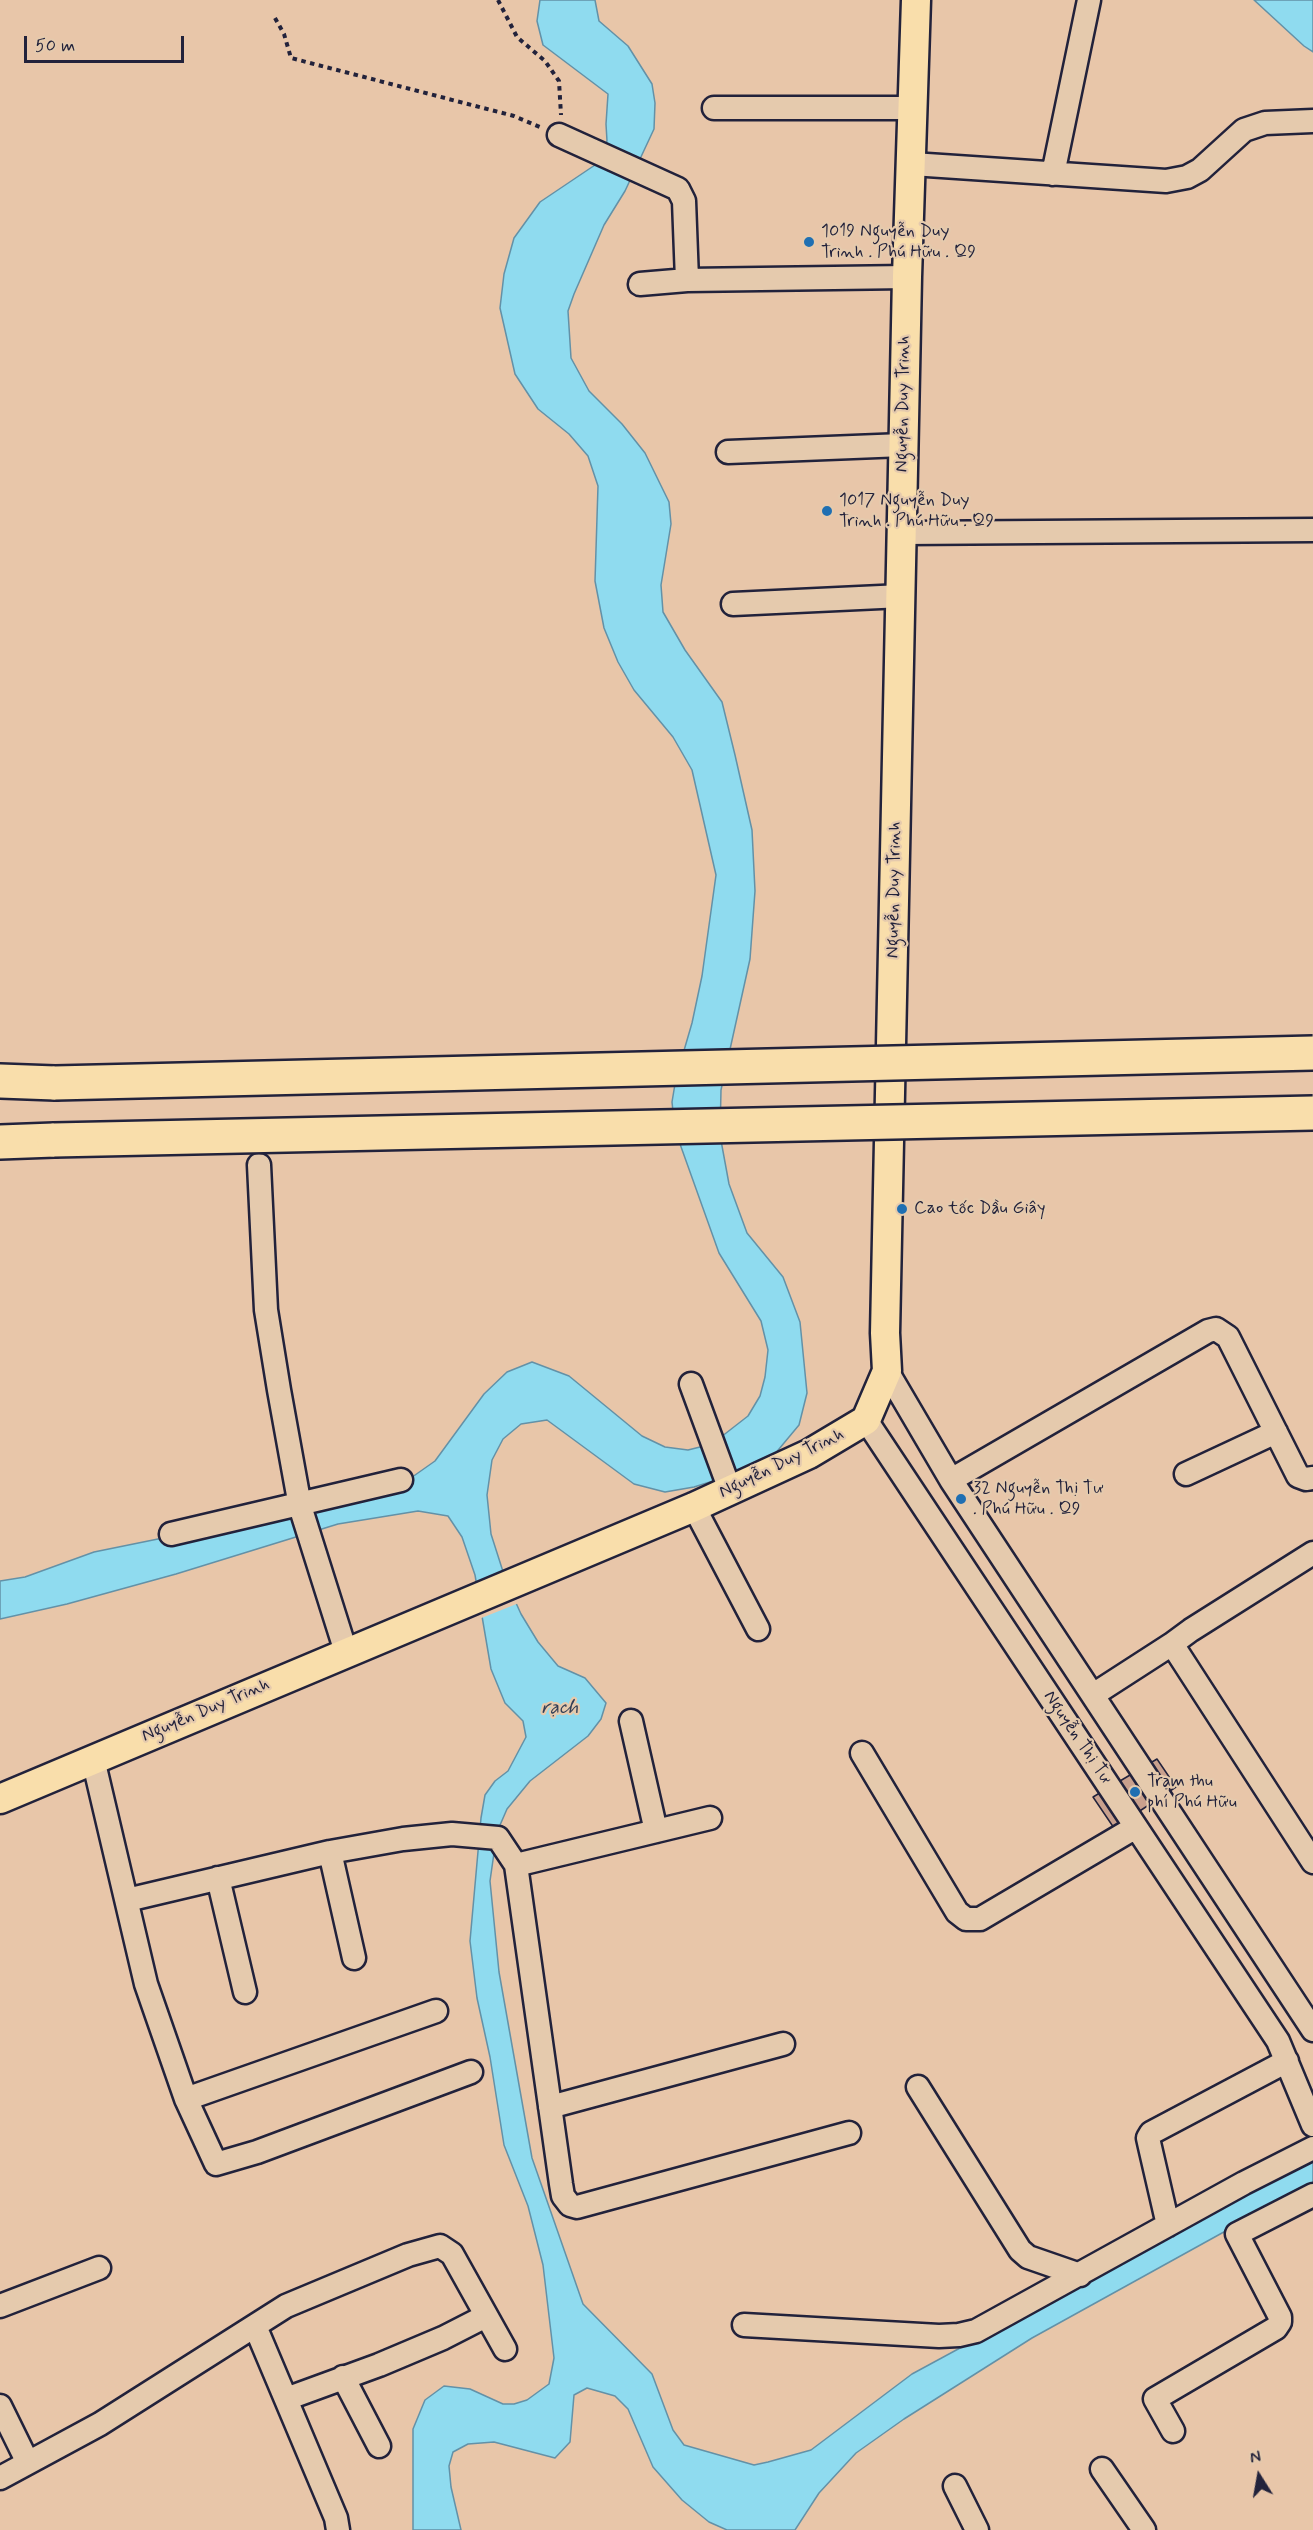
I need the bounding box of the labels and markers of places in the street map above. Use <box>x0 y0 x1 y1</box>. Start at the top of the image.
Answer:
place label: 1019 Nguyễn Duy Trinh . Phú Hữu . Q9 <box>821 221 976 264</box>
marker: 1019 Nguyễn Duy Trinh . Phú Hữu . Q9 <box>802 235 816 249</box>
place label: 1017 Nguyễn Duy Trinh . Phú Hữu . Q9 <box>839 490 994 532</box>
marker: 1017 Nguyễn Duy Trinh . Phú Hữu . Q9 <box>820 504 834 518</box>
place label: Cao tốc Dầu Giây <box>914 1198 1045 1220</box>
marker: Cao tốc Dầu Giây <box>895 1202 909 1216</box>
place label: 32 Nguyễn Thị Tư . Phú Hữu . Q9 <box>973 1478 1103 1520</box>
marker: 32 Nguyễn Thị Tư . Phú Hữu . Q9 <box>954 1492 968 1506</box>
place label: Trạm thu phí Phú Hữu <box>1147 1771 1237 1814</box>
marker: Trạm thu phí Phú Hữu <box>1128 1785 1142 1799</box>

